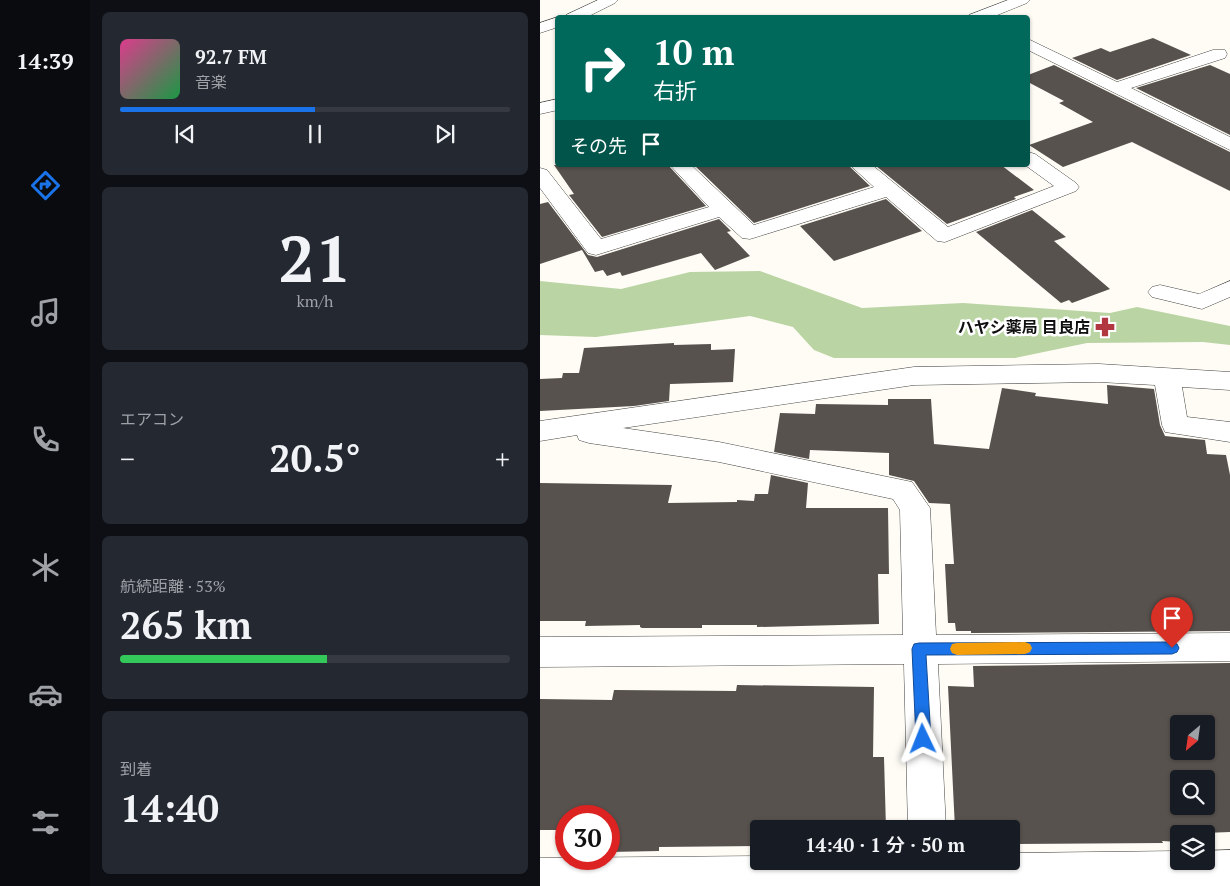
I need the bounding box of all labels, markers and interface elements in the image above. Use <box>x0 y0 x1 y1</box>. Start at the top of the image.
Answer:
text: 10 m <box>653 29 734 75</box>
icon: right <box>570 35 635 100</box>
text: 92.7 FM <box>195 44 267 69</box>
text: 14:39 <box>16 46 74 75</box>
text: 音楽 <box>195 71 227 93</box>
text: 右折 <box>653 76 697 105</box>
icon: previous <box>171 120 199 148</box>
icon: pause <box>301 120 329 148</box>
icon: next <box>431 120 459 148</box>
icon: arrive <box>637 130 665 158</box>
text: その先 <box>570 133 627 158</box>
icon: directions <box>28 168 63 203</box>
text: 21 <box>278 214 352 301</box>
text: km/h <box>297 290 333 312</box>
icon: music <box>28 295 63 330</box>
place label: ハヤシ薬局 目良店 <box>958 316 1090 338</box>
pharmacy icon: ハヤシ薬局 目良店 <box>1094 316 1116 338</box>
text: エアコン <box>120 408 184 430</box>
icon: phone <box>28 422 63 457</box>
text: 20.5° <box>269 433 361 483</box>
text: − <box>120 440 135 477</box>
text: + <box>495 440 510 477</box>
icon: climate <box>28 550 63 585</box>
text: 航続距離 · 53% <box>120 575 226 597</box>
pin <box>1151 597 1193 648</box>
text: 265 km <box>120 600 252 650</box>
icon: arrive <box>1158 604 1186 632</box>
icon: car <box>28 677 63 712</box>
position arrow <box>896 712 948 764</box>
north arrow <box>1170 715 1215 760</box>
map controls <box>1170 715 1215 870</box>
text: 到着 <box>120 758 152 780</box>
button: search <box>1170 770 1215 815</box>
text: 14:40 <box>120 783 219 833</box>
icon: filters <box>28 805 63 840</box>
speed limit sign: 30 <box>555 805 620 870</box>
button: layers <box>1170 825 1215 870</box>
text: 14:40 · 1 分 · 50 m <box>805 832 965 857</box>

